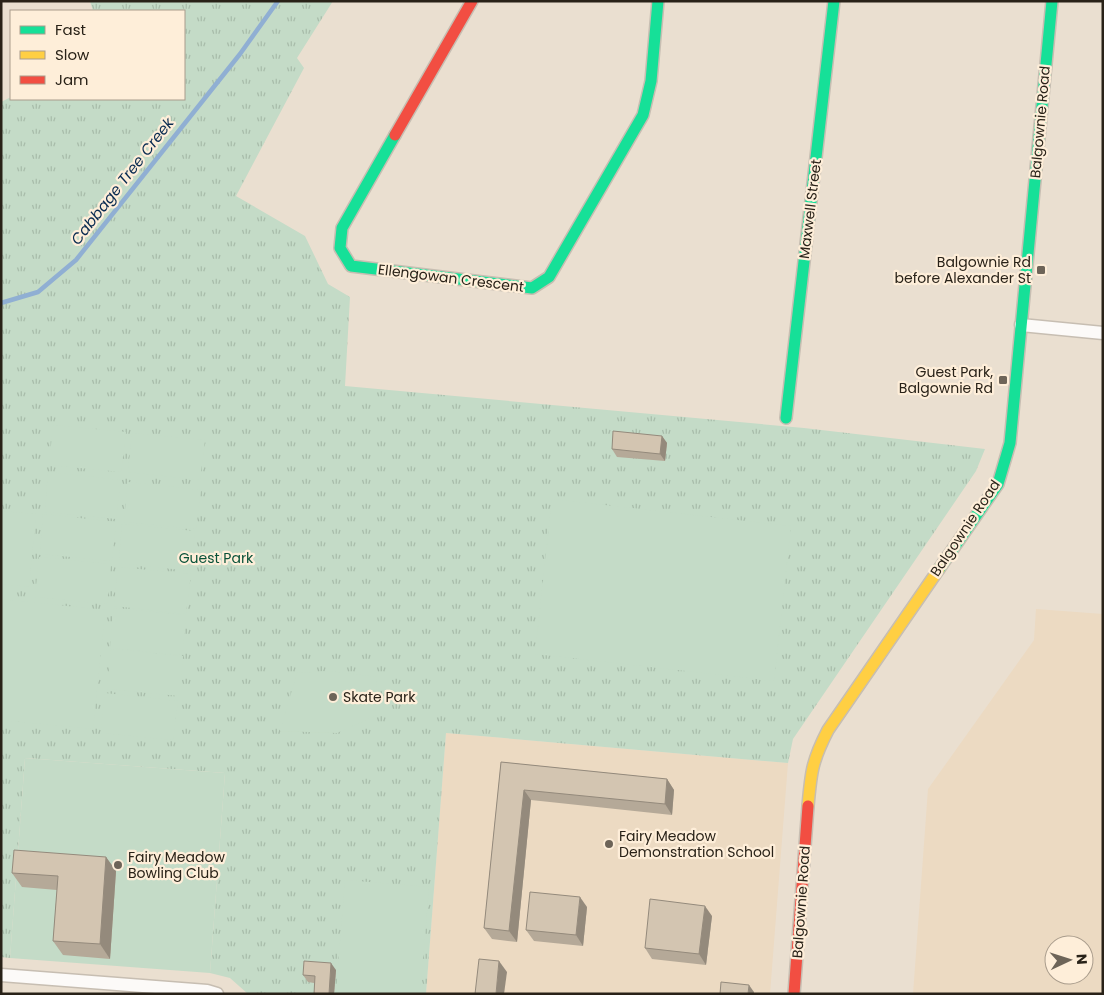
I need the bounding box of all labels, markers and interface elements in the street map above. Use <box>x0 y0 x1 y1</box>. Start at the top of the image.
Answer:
legend <box>10 10 185 100</box>
text: Fast <box>55 19 86 40</box>
text: Slow <box>55 44 90 65</box>
street label: Balgownie Road <box>1025 65 1055 179</box>
text: Jam <box>55 69 89 90</box>
water label: Cabbage Tree Creek <box>66 112 179 249</box>
street label: Maxwell Street <box>794 158 826 260</box>
place label: Balgownie Rd before Alexander St <box>895 252 1031 288</box>
street label: Ellengowan Crescent <box>377 259 525 297</box>
marker: Balgownie Rd before Alexander St <box>1035 264 1047 276</box>
place label: Guest Park, Balgownie Rd <box>899 362 993 398</box>
marker: Guest Park, Balgownie Rd <box>997 374 1009 386</box>
street label: Balgownie Road <box>925 476 1005 580</box>
park label: Guest Park <box>179 548 254 568</box>
place label: Skate Park <box>343 687 416 707</box>
marker: Skate Park <box>327 691 339 703</box>
place label: Fairy Meadow Demonstration School <box>619 826 774 862</box>
marker: Fairy Meadow Demonstration School <box>603 838 615 850</box>
street label: Balgownie Road <box>787 845 815 959</box>
place label: Fairy Meadow Bowling Club <box>128 847 225 883</box>
marker: Fairy Meadow Bowling Club <box>112 859 124 871</box>
north arrow <box>1044 935 1094 985</box>
text: N <box>1072 953 1092 965</box>

